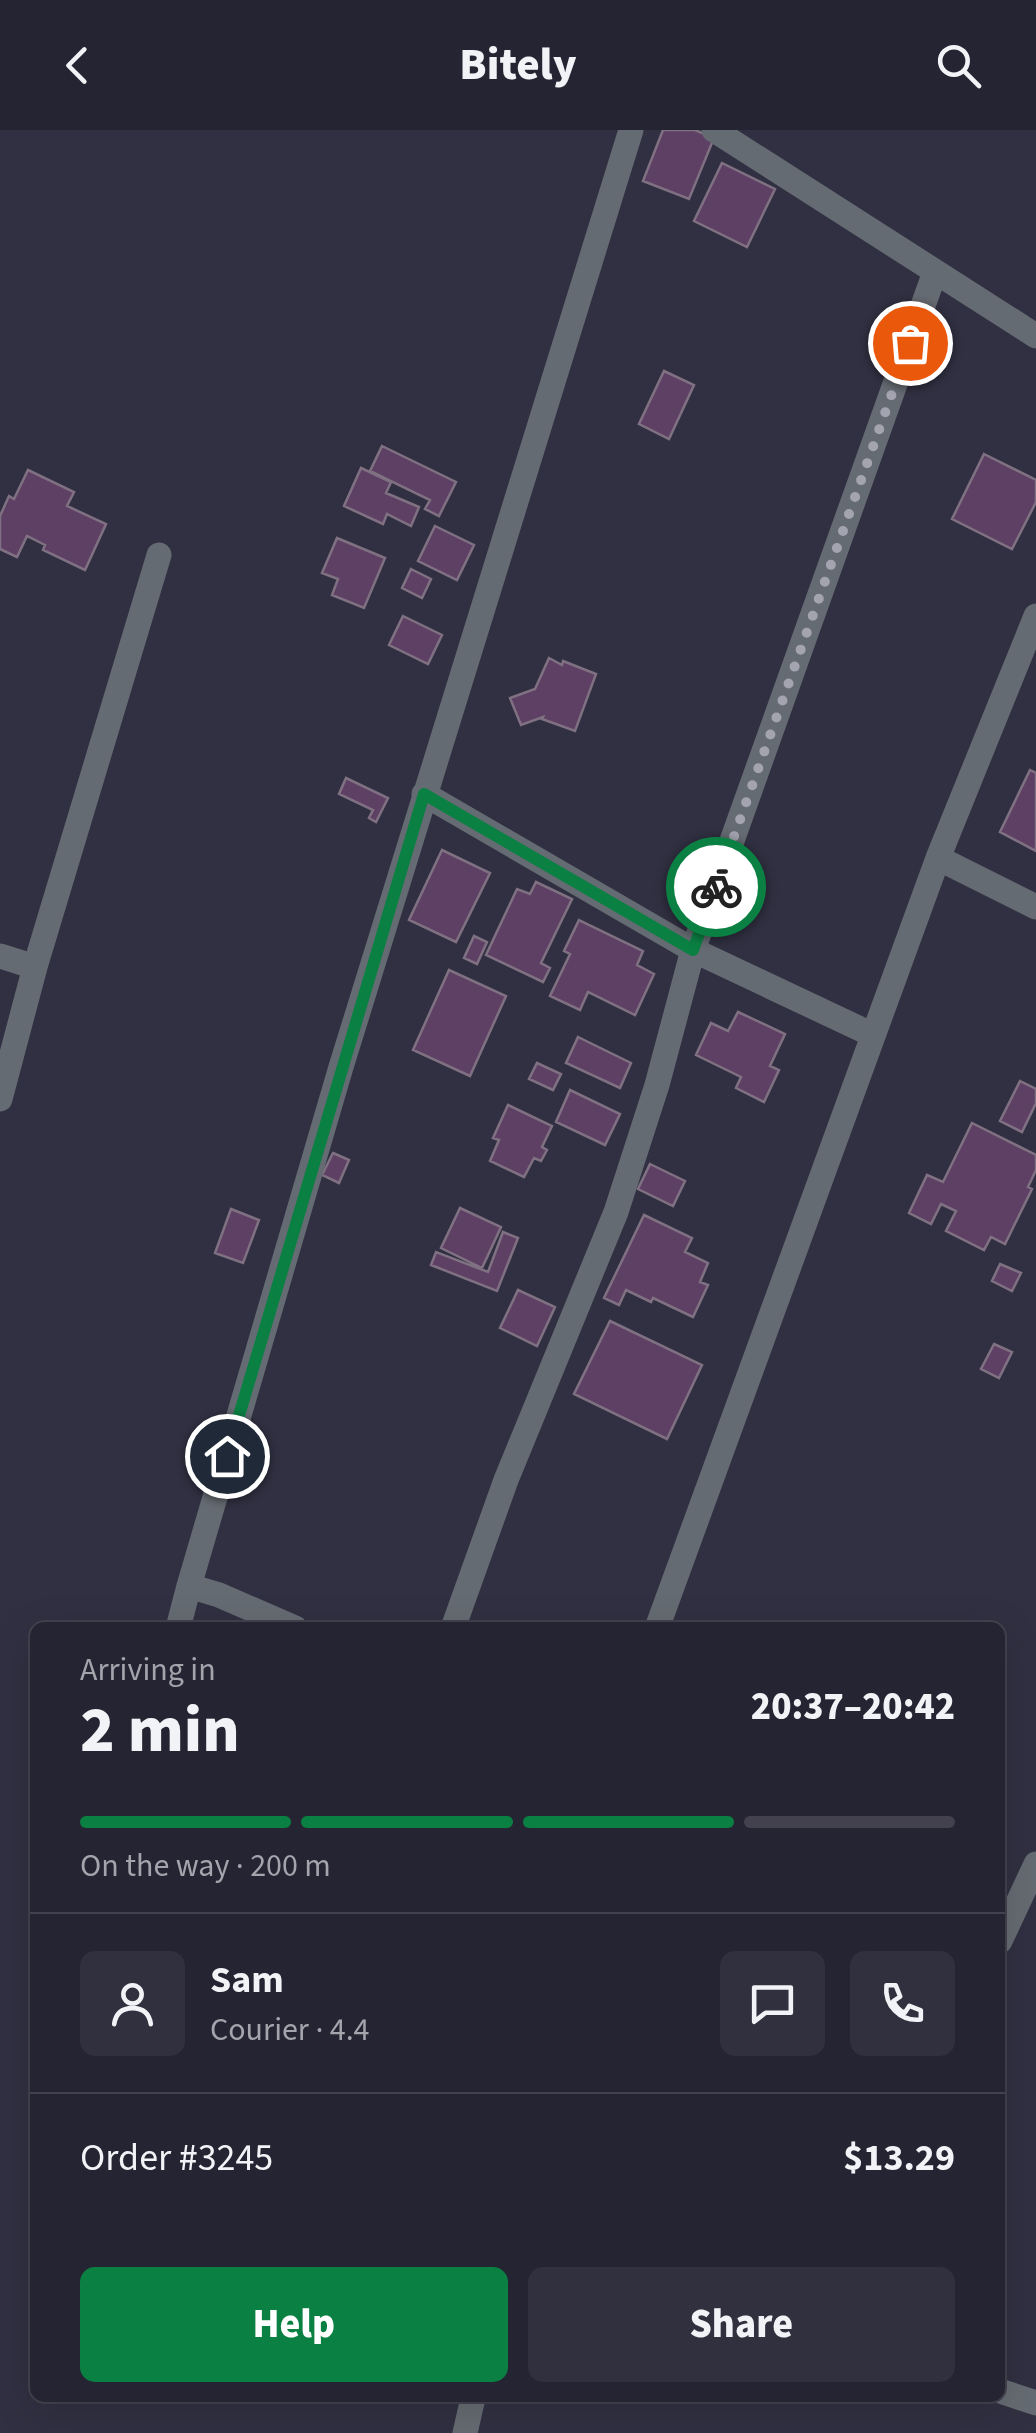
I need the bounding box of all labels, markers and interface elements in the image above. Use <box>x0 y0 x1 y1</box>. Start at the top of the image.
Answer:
text: Bitely <box>459 33 577 97</box>
icon: back <box>50 38 105 93</box>
icon: search <box>931 38 986 93</box>
pin <box>868 301 953 386</box>
icon: bag <box>883 316 938 371</box>
courier <box>666 837 766 937</box>
icon: bike <box>689 860 744 915</box>
pin <box>185 1414 270 1499</box>
icon: home <box>200 1429 255 1484</box>
text: Arriving in <box>80 1647 216 1693</box>
text: 20:37–20:42 <box>751 1680 955 1734</box>
text: 2 min <box>80 1684 240 1777</box>
text: On the way · 200 m <box>80 1843 331 1889</box>
button: person <box>80 1951 185 2056</box>
button: chat <box>720 1951 825 2056</box>
button: phone <box>850 1951 955 2056</box>
text: Sam <box>210 1953 284 2007</box>
text: Courier · 4.4 <box>210 2007 370 2053</box>
text: Order #3245 <box>80 2131 273 2185</box>
text: $13.29 <box>843 2131 955 2185</box>
button: Help <box>80 2267 508 2382</box>
button: Share <box>528 2267 955 2382</box>

